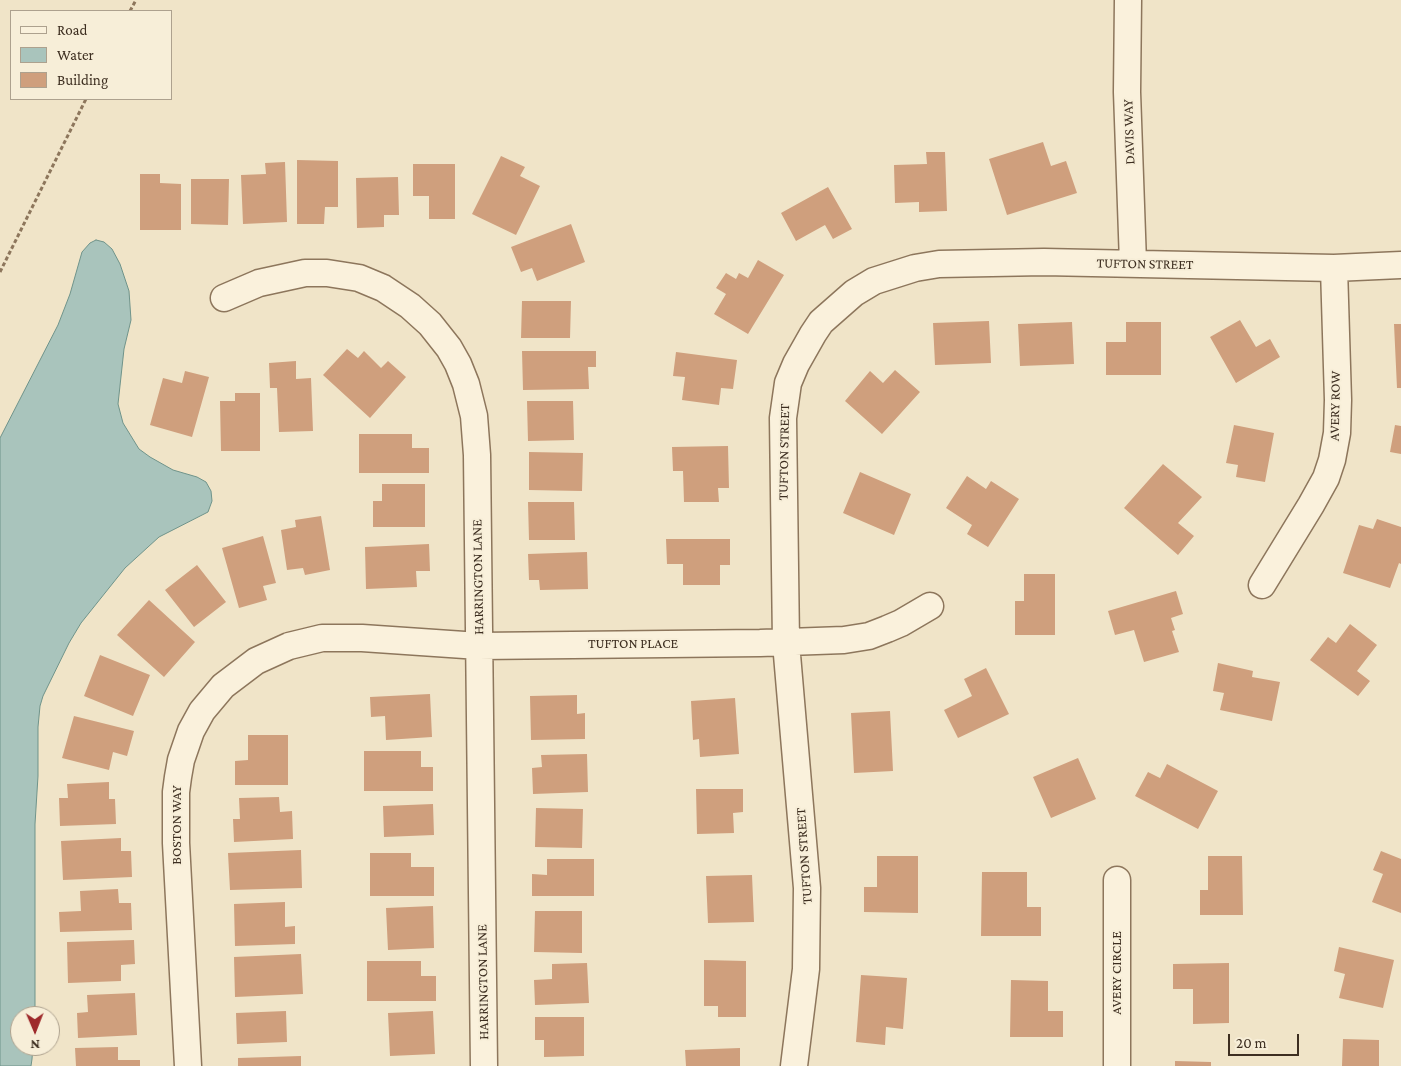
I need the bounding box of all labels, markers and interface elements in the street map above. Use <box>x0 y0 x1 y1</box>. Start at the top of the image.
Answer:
legend <box>10 10 172 100</box>
text: Road <box>57 22 87 38</box>
text: Water <box>57 47 94 63</box>
text: Building <box>57 72 108 88</box>
street label: DAVIS WAY <box>1119 99 1139 165</box>
street label: TUFTON STREET <box>1096 255 1194 273</box>
street label: AVERY ROW <box>1326 371 1344 441</box>
street label: TUFTON STREET <box>775 403 793 501</box>
street label: HARRINGTON LANE <box>469 519 487 635</box>
street label: TUFTON PLACE <box>588 636 678 652</box>
street label: BOSTON WAY <box>169 785 185 865</box>
street label: TUFTON STREET <box>792 807 816 905</box>
street label: HARRINGTON LANE <box>474 924 492 1040</box>
street label: AVERY CIRCLE <box>1109 931 1125 1015</box>
north arrow <box>10 1006 60 1056</box>
scale bar <box>1231 1024 1302 1056</box>
text: 20 m <box>1236 1035 1267 1051</box>
text: N <box>30 1037 40 1053</box>

